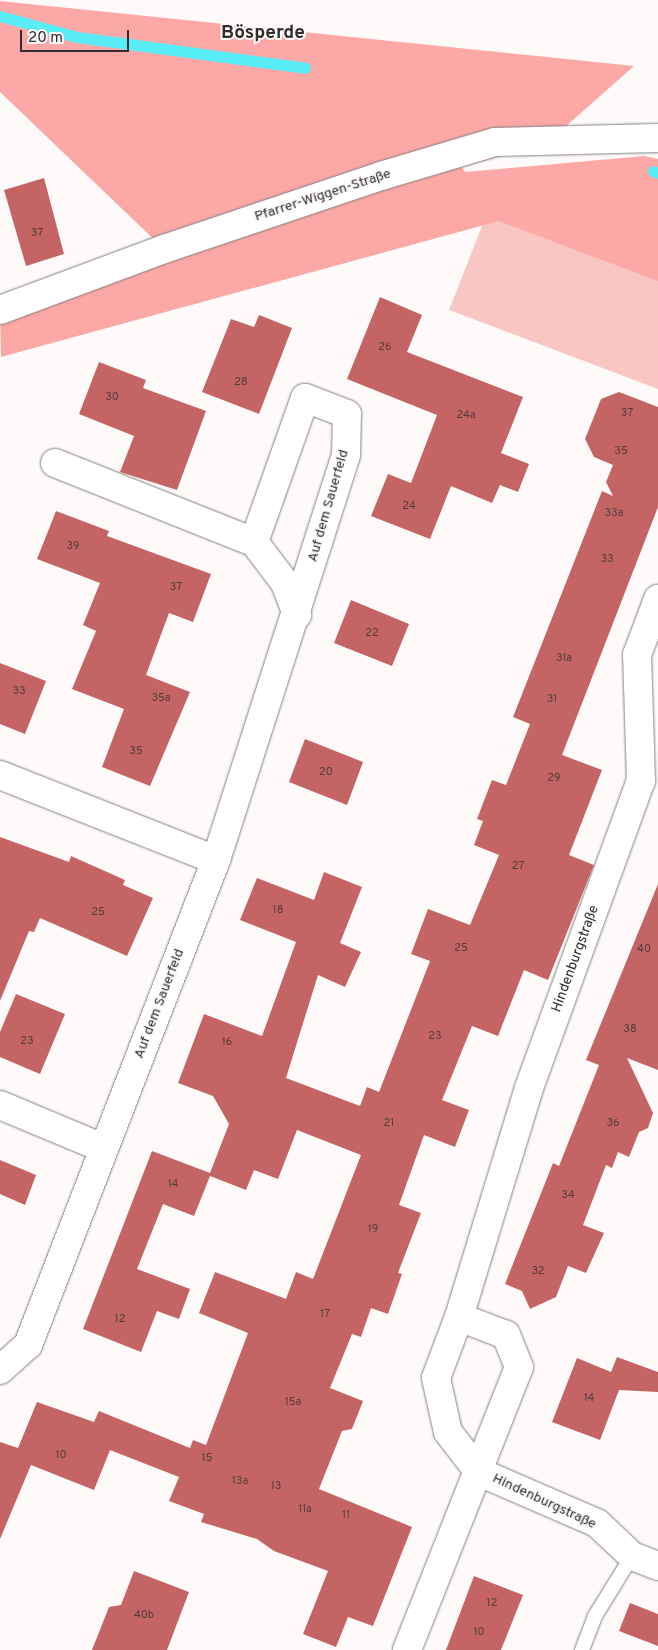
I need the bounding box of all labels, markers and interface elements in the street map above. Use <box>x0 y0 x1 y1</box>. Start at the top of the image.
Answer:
scale bar <box>22 20 131 52</box>
district label: Bösperde <box>221 23 305 45</box>
text: 20 m <box>28 29 63 48</box>
street label: Pfarrer-Wiggen-Straße <box>253 166 393 226</box>
house number: 37 <box>31 226 43 240</box>
house number: 26 <box>378 340 392 354</box>
house number: 28 <box>234 375 248 389</box>
house number: 30 <box>105 390 119 404</box>
house number: 37 <box>621 406 633 420</box>
house number: 24a <box>456 408 476 422</box>
house number: 35 <box>614 444 628 458</box>
street label: Auf dem Sauerfeld <box>305 448 353 564</box>
house number: 24 <box>402 499 416 513</box>
house number: 33a <box>604 506 624 520</box>
house number: 39 <box>67 539 79 553</box>
house number: 33 <box>600 552 614 566</box>
house number: 37 <box>170 580 182 594</box>
house number: 22 <box>365 626 379 640</box>
house number: 31a <box>556 651 572 665</box>
house number: 33 <box>12 684 26 698</box>
house number: 35a <box>151 691 171 705</box>
house number: 31 <box>547 692 557 706</box>
house number: 35 <box>129 744 143 758</box>
house number: 20 <box>319 765 333 779</box>
house number: 29 <box>547 771 561 785</box>
house number: 27 <box>512 859 524 873</box>
house number: 18 <box>273 903 283 917</box>
street label: Hindenburgstraße <box>549 903 603 1015</box>
house number: 25 <box>91 905 105 919</box>
house number: 25 <box>454 941 468 955</box>
house number: 40 <box>637 942 651 956</box>
street label: Auf dem Sauerfeld <box>131 947 189 1061</box>
house number: 38 <box>623 1022 637 1036</box>
house number: 23 <box>428 1029 442 1043</box>
house number: 23 <box>20 1034 34 1048</box>
house number: 16 <box>222 1035 232 1049</box>
house number: 21 <box>384 1116 394 1130</box>
house number: 36 <box>606 1116 620 1130</box>
house number: 14 <box>168 1177 178 1191</box>
house number: 34 <box>561 1188 575 1202</box>
house number: 19 <box>368 1222 378 1236</box>
house number: 32 <box>531 1264 545 1278</box>
house number: 17 <box>320 1307 330 1321</box>
house number: 12 <box>115 1312 125 1326</box>
house number: 14 <box>584 1391 594 1405</box>
house number: 15a <box>285 1395 301 1409</box>
house number: 10 <box>55 1448 67 1462</box>
house number: 15 <box>202 1451 212 1465</box>
street label: Hindenburgstraße <box>489 1471 599 1533</box>
house number: 13a <box>232 1474 248 1488</box>
house number: 13 <box>271 1479 281 1493</box>
house number: 11a <box>298 1502 312 1516</box>
house number: 11 <box>342 1508 350 1522</box>
house number: 12 <box>487 1596 497 1610</box>
house number: 40b <box>134 1608 154 1622</box>
house number: 10 <box>473 1625 485 1639</box>

